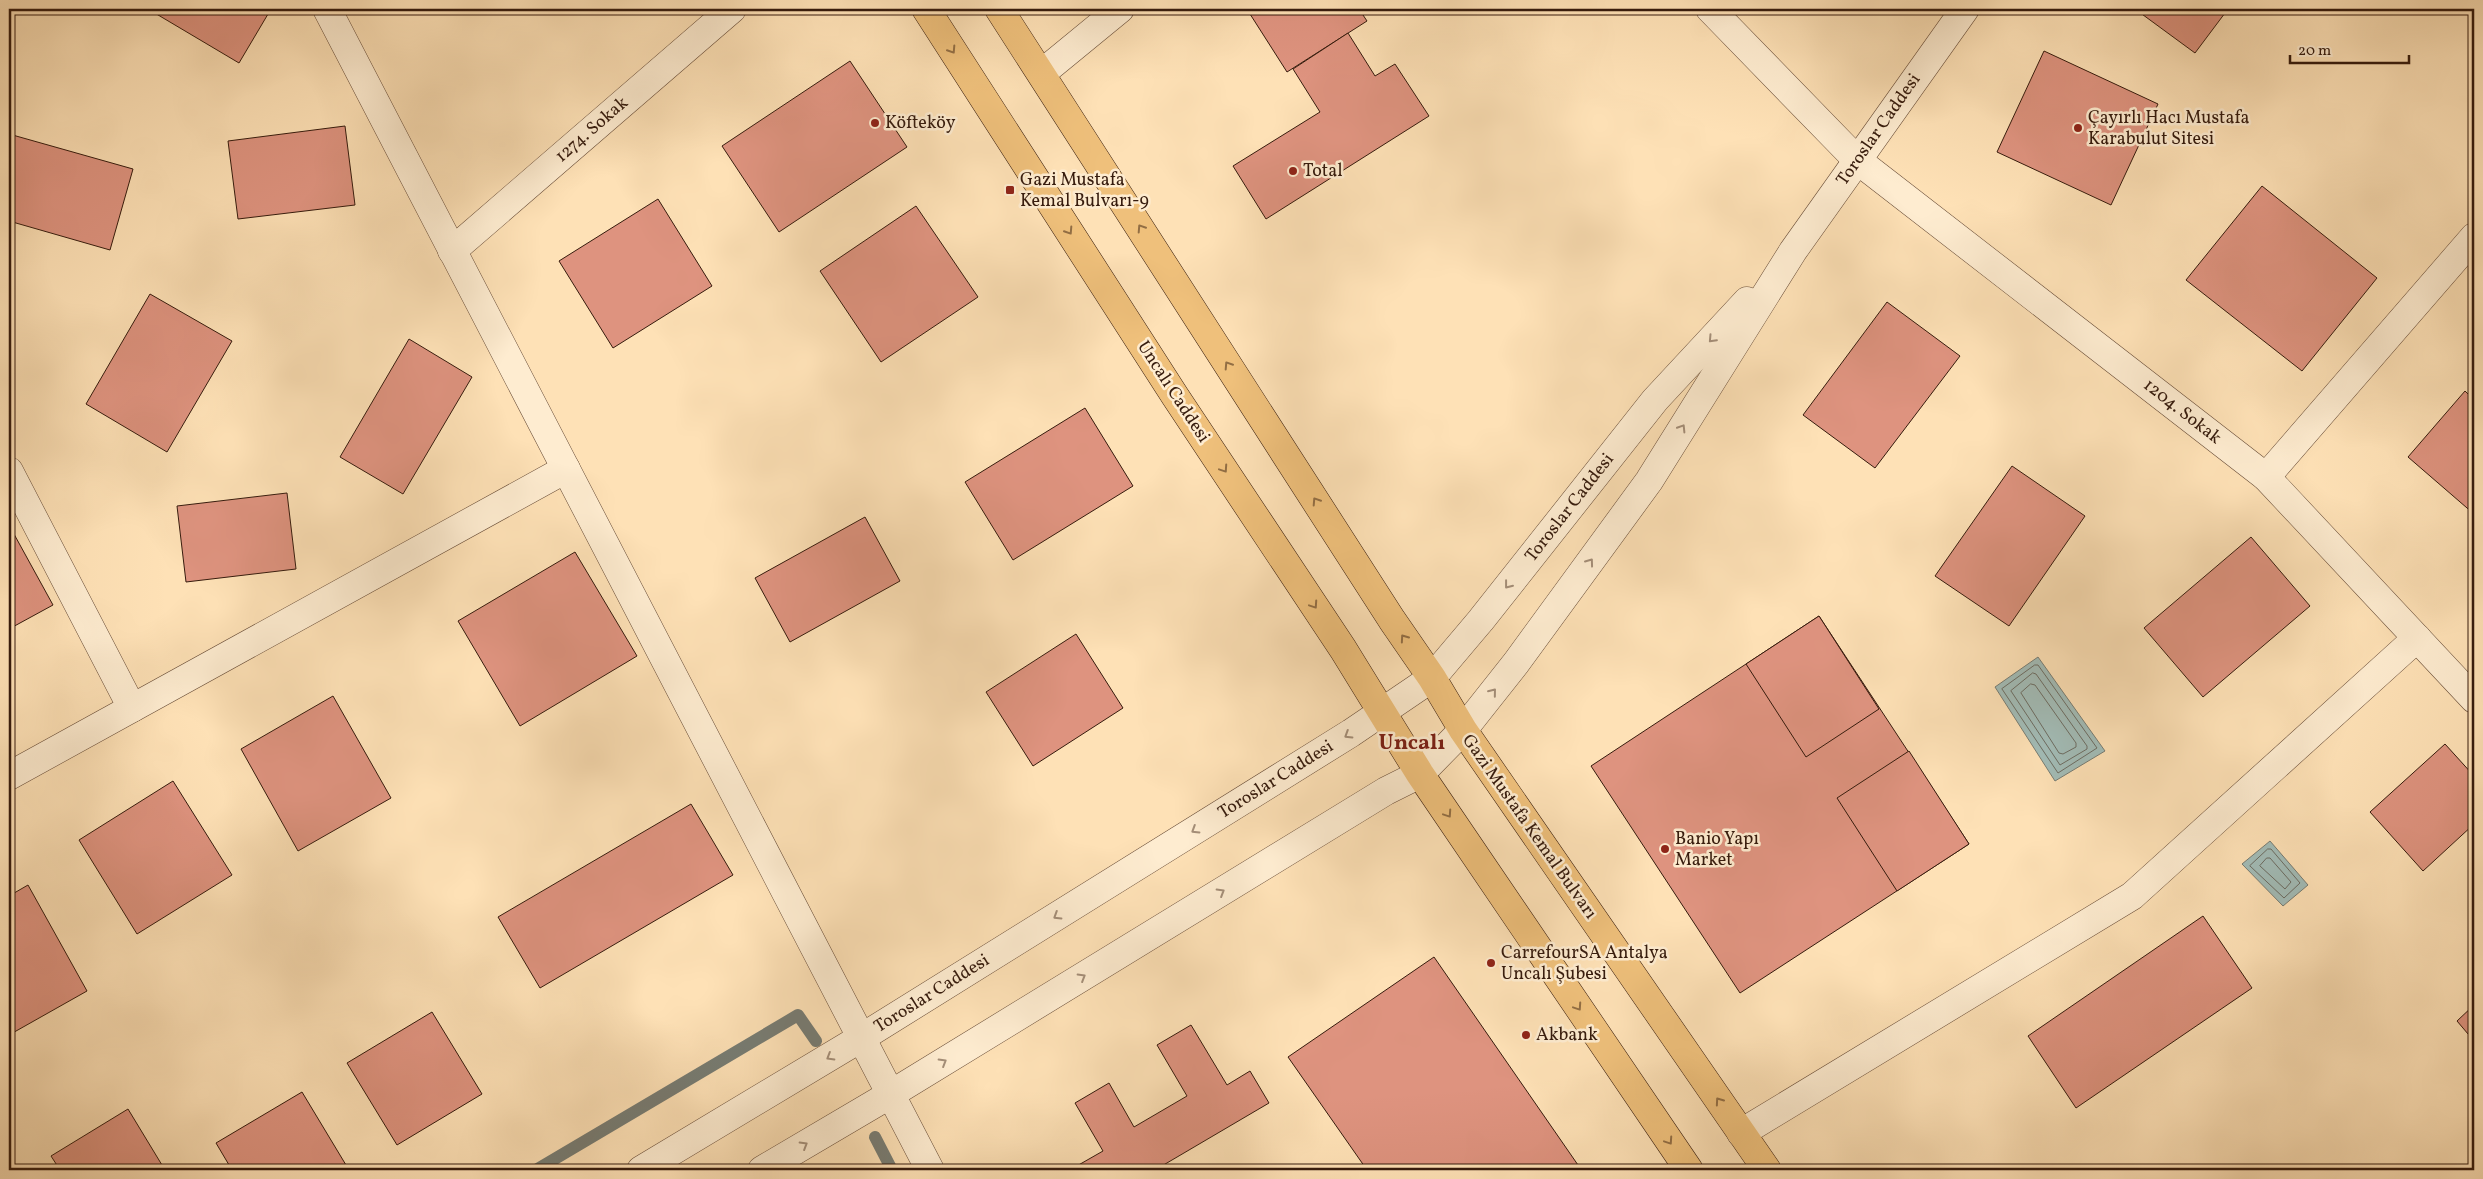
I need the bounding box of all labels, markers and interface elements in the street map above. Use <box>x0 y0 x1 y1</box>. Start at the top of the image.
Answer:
scale bar <box>2290 32 2409 64</box>
text: 20 m <box>2298 41 2331 62</box>
one-way arrow <box>946 44 956 53</box>
street label: Toroslar Caddesi <box>1831 69 1927 191</box>
street label: 1274. Sokak <box>550 91 634 169</box>
place label: Çayırlı Hacı Mustafa Karabulut Sitesi <box>2088 106 2250 152</box>
place label: Köfteköy <box>885 111 956 136</box>
marker: Köfteköy <box>869 117 881 129</box>
marker: Çayırlı Hacı Mustafa Karabulut Sitesi <box>2072 122 2084 134</box>
place label: Total <box>1303 159 1343 184</box>
marker: Total <box>1287 165 1299 177</box>
place label: Gazi Mustafa Kemal Bulvarı-9 <box>1020 168 1149 214</box>
marker: Gazi Mustafa Kemal Bulvarı-9 <box>1004 184 1016 196</box>
one-way arrow <box>1137 224 1147 233</box>
one-way arrow <box>1062 225 1072 234</box>
one-way arrow <box>1709 333 1718 342</box>
street label: Uncalı Caddesi <box>1131 336 1215 448</box>
one-way arrow <box>1225 361 1235 370</box>
street label: 1204. Sokak <box>2138 373 2227 451</box>
one-way arrow <box>1676 425 1686 434</box>
street label: Toroslar Caddesi <box>1520 448 1620 568</box>
one-way arrow <box>1218 464 1227 473</box>
one-way arrow <box>1313 498 1322 507</box>
one-way arrow <box>1584 558 1593 568</box>
one-way arrow <box>1506 579 1514 588</box>
one-way arrow <box>1308 599 1317 609</box>
one-way arrow <box>1401 634 1410 644</box>
one-way arrow <box>1488 689 1497 698</box>
district label: Uncalı <box>1379 728 1446 759</box>
one-way arrow <box>1344 729 1354 738</box>
street label: Gazi Mustafa Kemal Bulvarı <box>1456 730 1602 924</box>
street label: Toroslar Caddesi <box>1213 734 1339 826</box>
one-way arrow <box>1442 809 1451 818</box>
one-way arrow <box>1192 824 1201 834</box>
place label: Banio Yapı Market <box>1675 827 1759 873</box>
marker: Banio Yapı Market <box>1659 843 1671 855</box>
one-way arrow <box>1215 889 1224 899</box>
one-way arrow <box>1054 910 1063 920</box>
place label: CarrefourSA Antalya Uncalı Şubesi <box>1501 941 1668 987</box>
street label: Toroslar Caddesi <box>869 948 995 1040</box>
marker: CarrefourSA Antalya Uncalı Şubesi <box>1485 957 1497 969</box>
one-way arrow <box>1076 974 1085 984</box>
one-way arrow <box>1572 1001 1581 1011</box>
place label: Akbank <box>1536 1023 1598 1048</box>
marker: Akbank <box>1520 1029 1532 1041</box>
one-way arrow <box>827 1051 836 1061</box>
one-way arrow <box>938 1059 947 1068</box>
one-way arrow <box>1716 1098 1725 1107</box>
one-way arrow <box>1663 1136 1672 1145</box>
one-way arrow <box>798 1142 807 1152</box>

